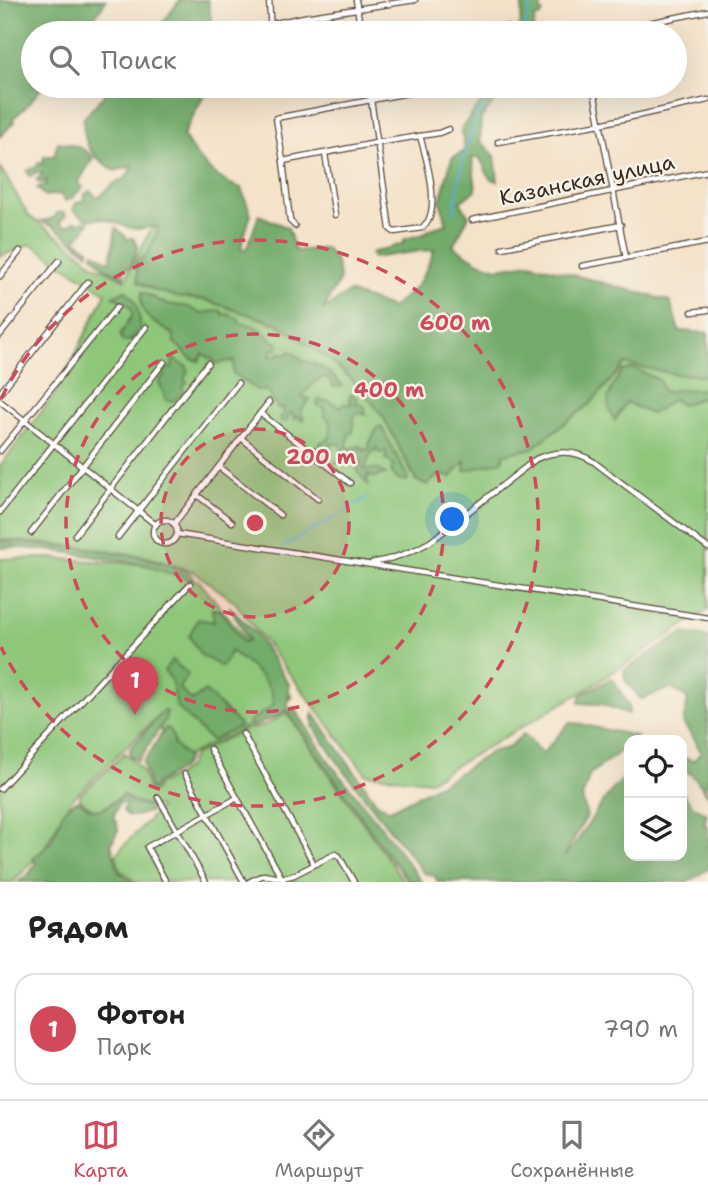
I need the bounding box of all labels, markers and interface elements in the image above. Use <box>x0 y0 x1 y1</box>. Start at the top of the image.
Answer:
search box <box>21 21 687 98</box>
icon: search <box>45 41 83 79</box>
text: Поиск <box>101 42 177 77</box>
street label: Казанская улица <box>497 148 677 212</box>
text: 600 m <box>420 309 490 337</box>
text: 400 m <box>354 376 424 404</box>
text: 200 m <box>286 443 356 471</box>
your location <box>435 502 469 536</box>
centre of rings <box>243 511 267 535</box>
pin: 1 <box>112 657 158 715</box>
map controls <box>624 735 687 861</box>
button: locate <box>624 735 687 798</box>
button: layers <box>624 798 687 861</box>
text: Рядом <box>28 907 128 948</box>
text: Фотон <box>97 997 185 1032</box>
text: 1 <box>48 1014 58 1044</box>
text: 790 m <box>603 1014 678 1044</box>
text: Парк <box>97 1032 152 1062</box>
tab: Карта <box>73 1116 128 1183</box>
tab: Маршрут <box>275 1116 363 1183</box>
tab: Сохранённые <box>510 1116 635 1183</box>

